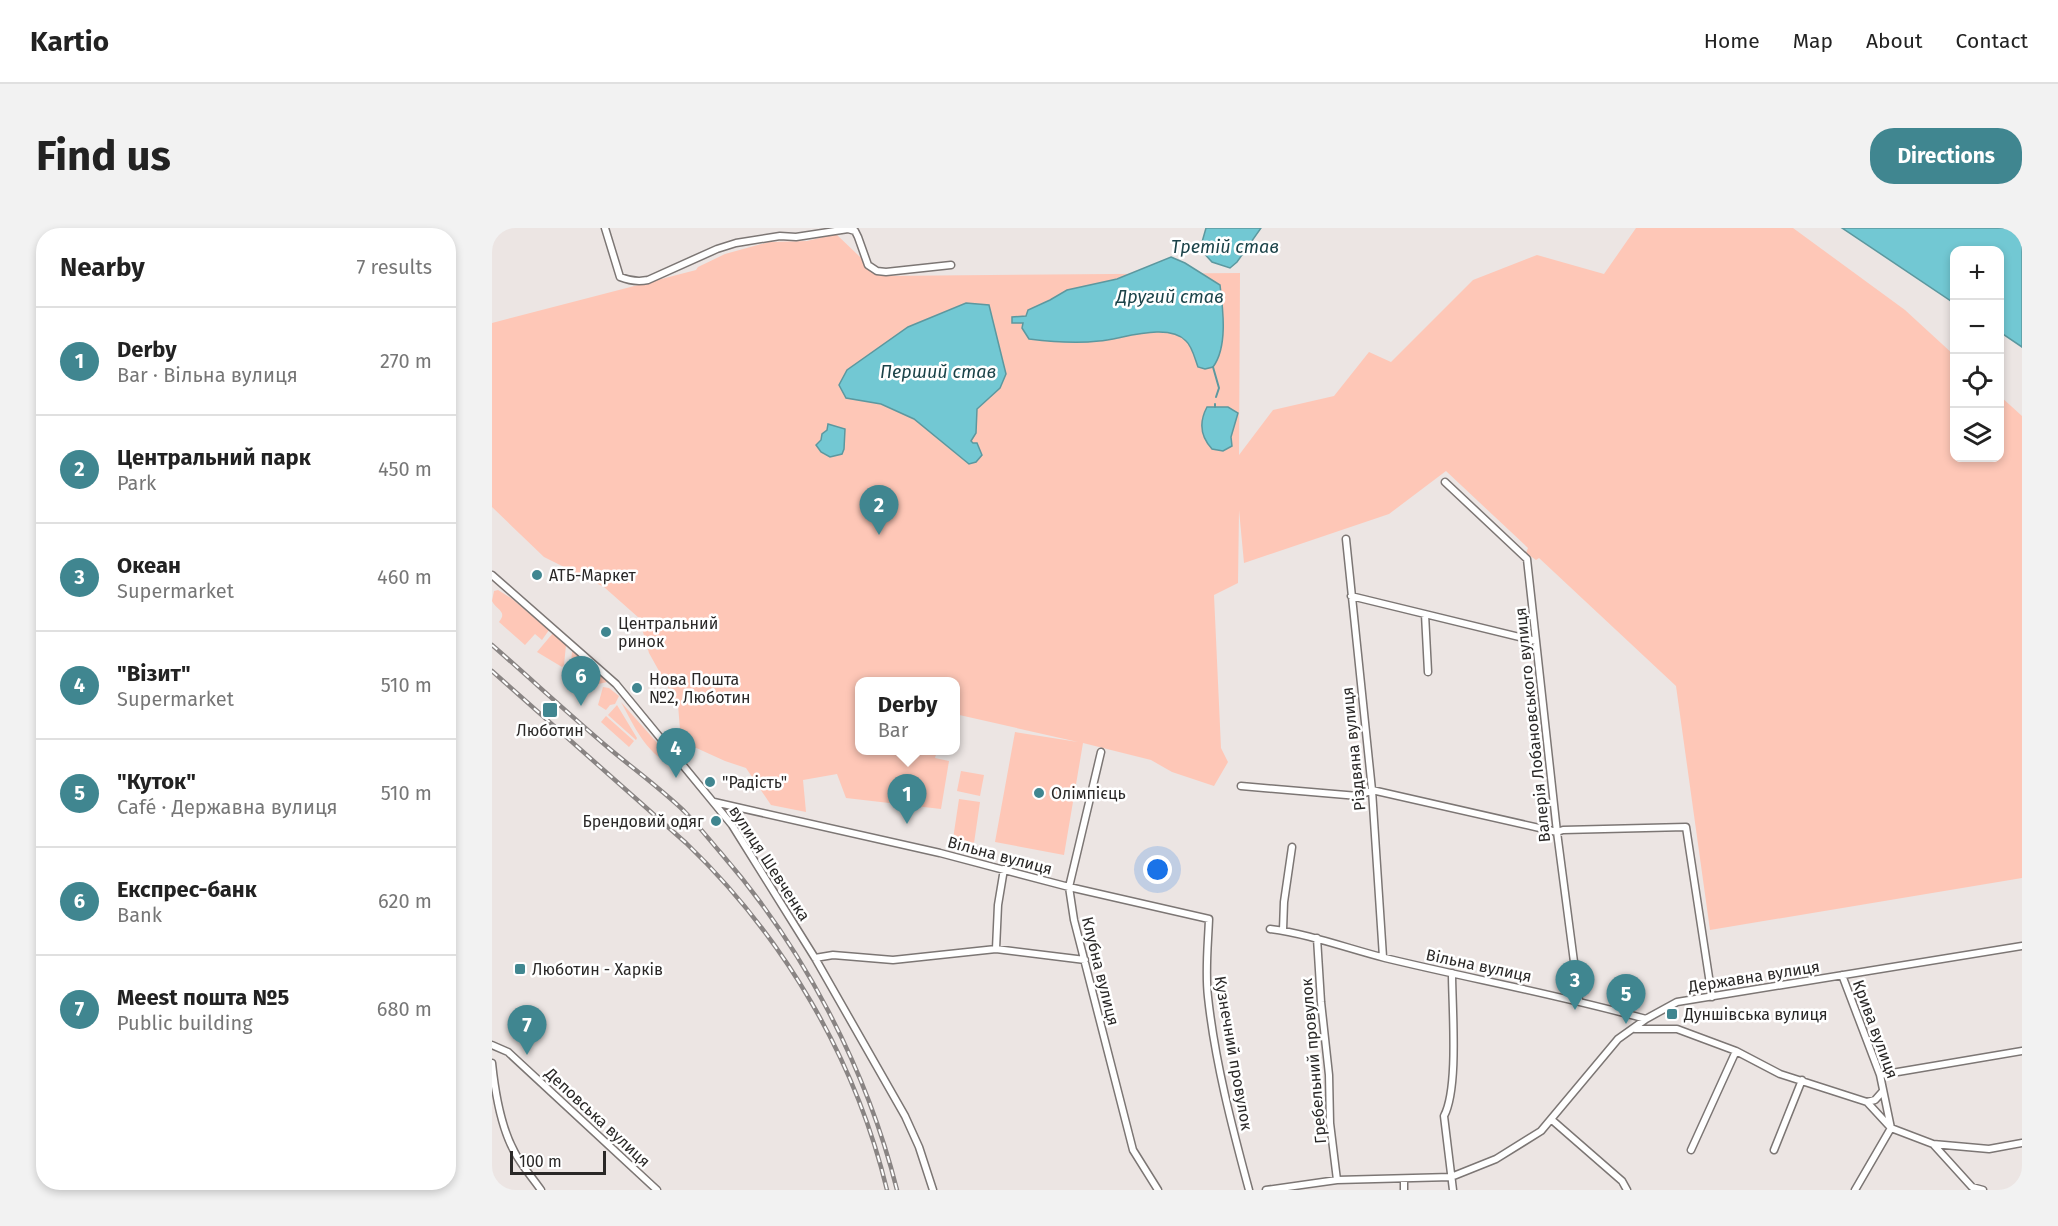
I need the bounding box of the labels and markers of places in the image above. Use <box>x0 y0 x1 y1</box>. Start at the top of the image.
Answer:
pin: 2 <box>860 486 898 535</box>
place label: АТБ-Маркет <box>549 566 636 585</box>
marker: АТБ-Маркет <box>530 568 544 582</box>
place label: Центральний ринок <box>618 614 718 651</box>
marker: Центральний ринок <box>599 625 613 639</box>
pin: 6 <box>562 656 601 706</box>
place label: Нова Пошта №2, Люботин <box>649 670 751 707</box>
marker: Нова Пошта №2, Люботин <box>630 681 644 695</box>
marker: Люботин <box>541 701 559 719</box>
place label: Люботин <box>516 721 584 740</box>
pin: 4 <box>656 728 696 778</box>
place label: "Радість" <box>722 773 787 792</box>
pin: 1 <box>888 774 926 824</box>
marker: "Радість" <box>703 775 717 789</box>
place label: Олімпієць <box>1051 784 1126 803</box>
marker: Олімпієць <box>1032 786 1046 800</box>
place label: Брендовий одяг <box>583 812 704 831</box>
marker: Брендовий одяг <box>709 814 723 828</box>
place label: Люботин - Харків <box>532 960 663 979</box>
pin: 3 <box>1556 960 1594 1010</box>
marker: Люботин - Харків <box>513 962 527 976</box>
pin: 5 <box>1606 974 1646 1024</box>
place label: Дуншівська вулиця <box>1683 1005 1828 1024</box>
pin: 7 <box>507 1006 546 1055</box>
marker: Дуншівська вулиця <box>1665 1007 1679 1021</box>

